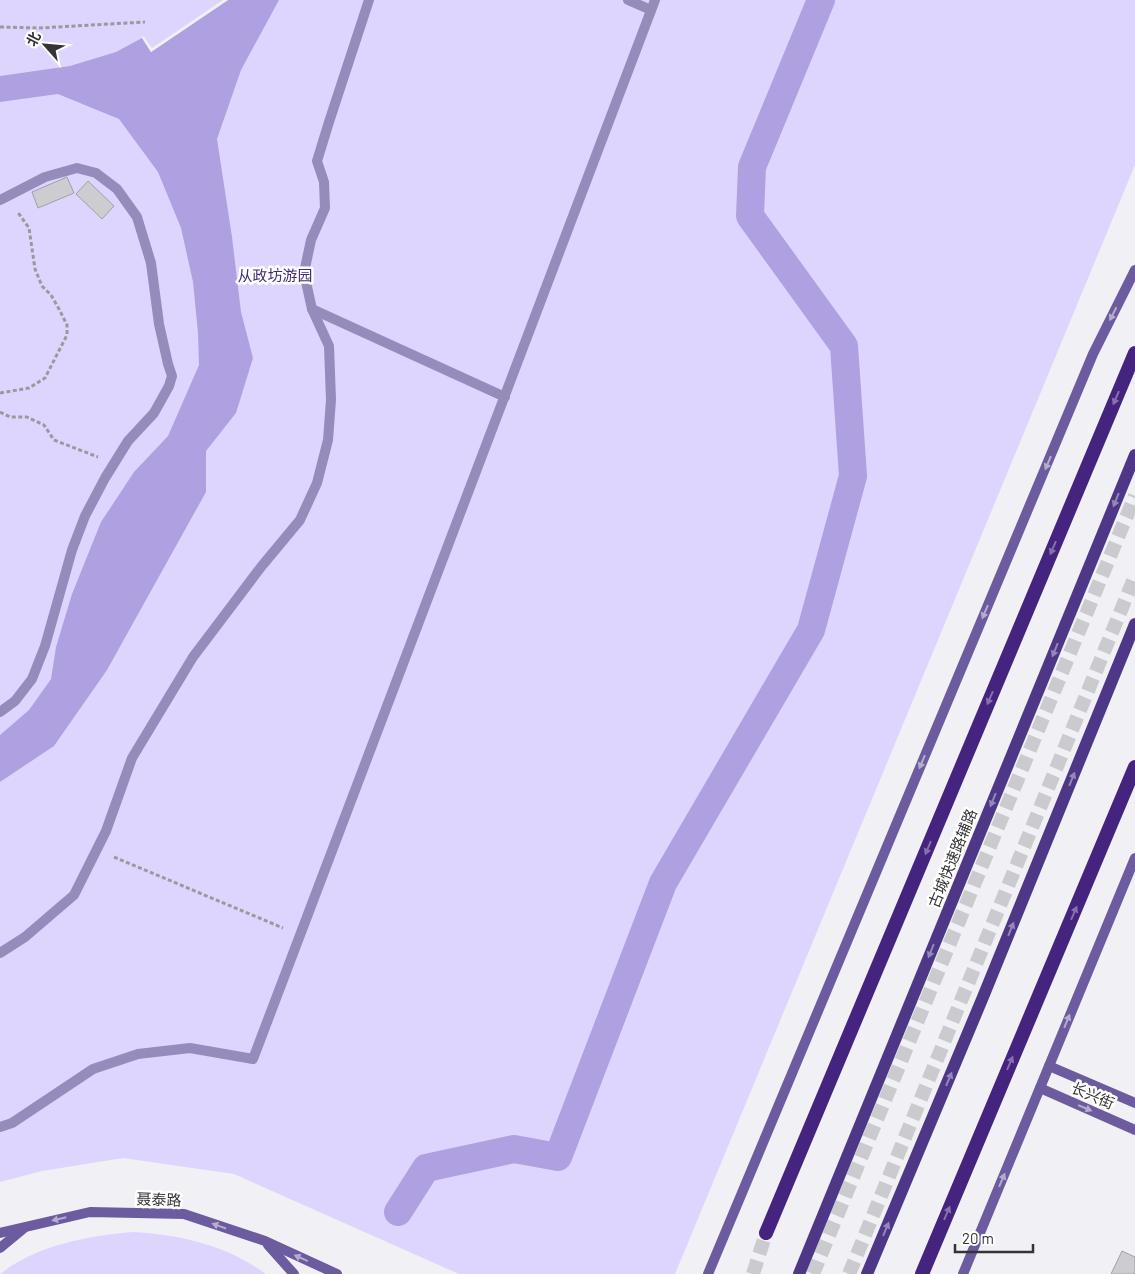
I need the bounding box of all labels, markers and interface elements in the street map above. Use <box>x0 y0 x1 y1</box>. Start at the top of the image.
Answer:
north arrow <box>20 20 70 70</box>
text: 北 <box>22 29 44 49</box>
park label: 从政坊游园 <box>237 266 313 284</box>
one-way arrow <box>1109 307 1117 321</box>
one-way arrow <box>1112 391 1120 405</box>
one-way arrow <box>1043 456 1051 470</box>
one-way arrow <box>1112 493 1120 507</box>
one-way arrow <box>1049 541 1057 555</box>
one-way arrow <box>981 605 988 620</box>
one-way arrow <box>1050 643 1058 657</box>
one-way arrow <box>986 691 994 705</box>
one-way arrow <box>918 755 926 770</box>
one-way arrow <box>1068 771 1076 786</box>
one-way arrow <box>989 793 996 808</box>
street label: 古城快速路辅路 <box>924 806 980 910</box>
one-way arrow <box>923 841 931 855</box>
one-way arrow <box>1070 906 1078 920</box>
one-way arrow <box>1007 921 1015 936</box>
one-way arrow <box>927 944 935 958</box>
one-way arrow <box>1064 1014 1072 1028</box>
one-way arrow <box>1007 1056 1015 1070</box>
one-way arrow <box>946 1072 953 1087</box>
street label: 长兴街 <box>1069 1078 1117 1112</box>
one-way arrow <box>1078 1104 1092 1112</box>
one-way arrow <box>998 1173 1006 1188</box>
street label: 聂泰路 <box>136 1189 182 1209</box>
one-way arrow <box>944 1206 952 1220</box>
one-way arrow <box>52 1215 67 1223</box>
one-way arrow <box>211 1222 226 1230</box>
one-way arrow <box>882 1222 890 1236</box>
scale bar <box>955 1222 1032 1254</box>
text: 20 m <box>962 1229 994 1247</box>
one-way arrow <box>294 1253 308 1261</box>

